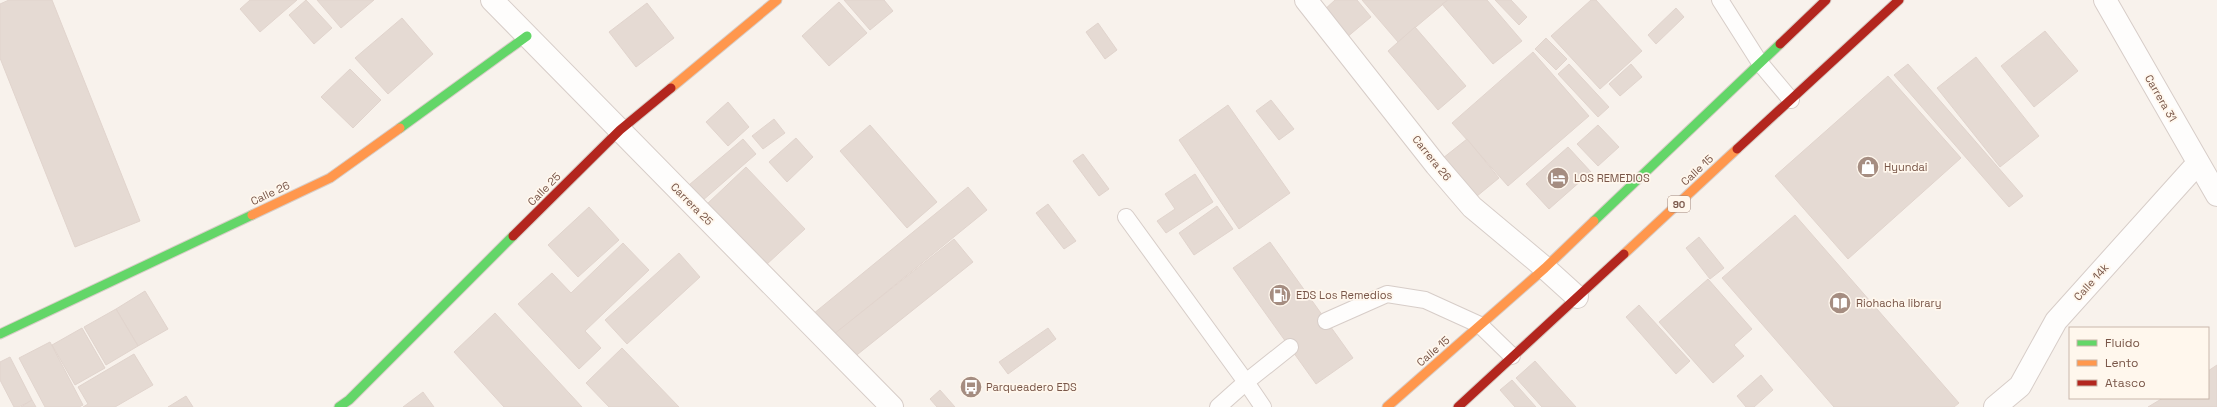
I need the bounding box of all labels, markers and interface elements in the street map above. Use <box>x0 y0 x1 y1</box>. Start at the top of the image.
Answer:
street label: Carrera 31 <box>2142 72 2180 124</box>
street label: Carrera 26 <box>1409 132 1455 184</box>
street label: Calle 15 <box>1678 151 1716 189</box>
shop icon: Hyundai <box>1855 154 1881 180</box>
place label: Hyundai <box>1884 160 1928 174</box>
hotel icon: LOS REMEDIOS <box>1545 165 1571 191</box>
street label: Calle 25 <box>524 169 564 209</box>
place label: LOS REMEDIOS <box>1574 171 1650 185</box>
street label: Calle 26 <box>248 178 292 208</box>
street label: Carrera 25 <box>668 180 716 228</box>
road number: 90 <box>1668 196 1690 212</box>
street label: Calle 14k <box>2071 260 2111 304</box>
fuel station icon: EDS Los Remedios <box>1267 282 1293 308</box>
place label: EDS Los Remedios <box>1296 288 1392 302</box>
library icon: Riohacha library <box>1827 290 1853 316</box>
place label: Riohacha library <box>1856 296 1941 310</box>
legend <box>2069 327 2209 399</box>
street label: Calle 15 <box>1414 333 1453 369</box>
text: Fluido <box>2105 335 2140 351</box>
text: Lento <box>2105 355 2139 371</box>
bus stop icon: Parqueadero EDS <box>958 374 984 400</box>
text: Atasco <box>2105 375 2146 391</box>
place label: Parqueadero EDS <box>986 380 1077 394</box>

